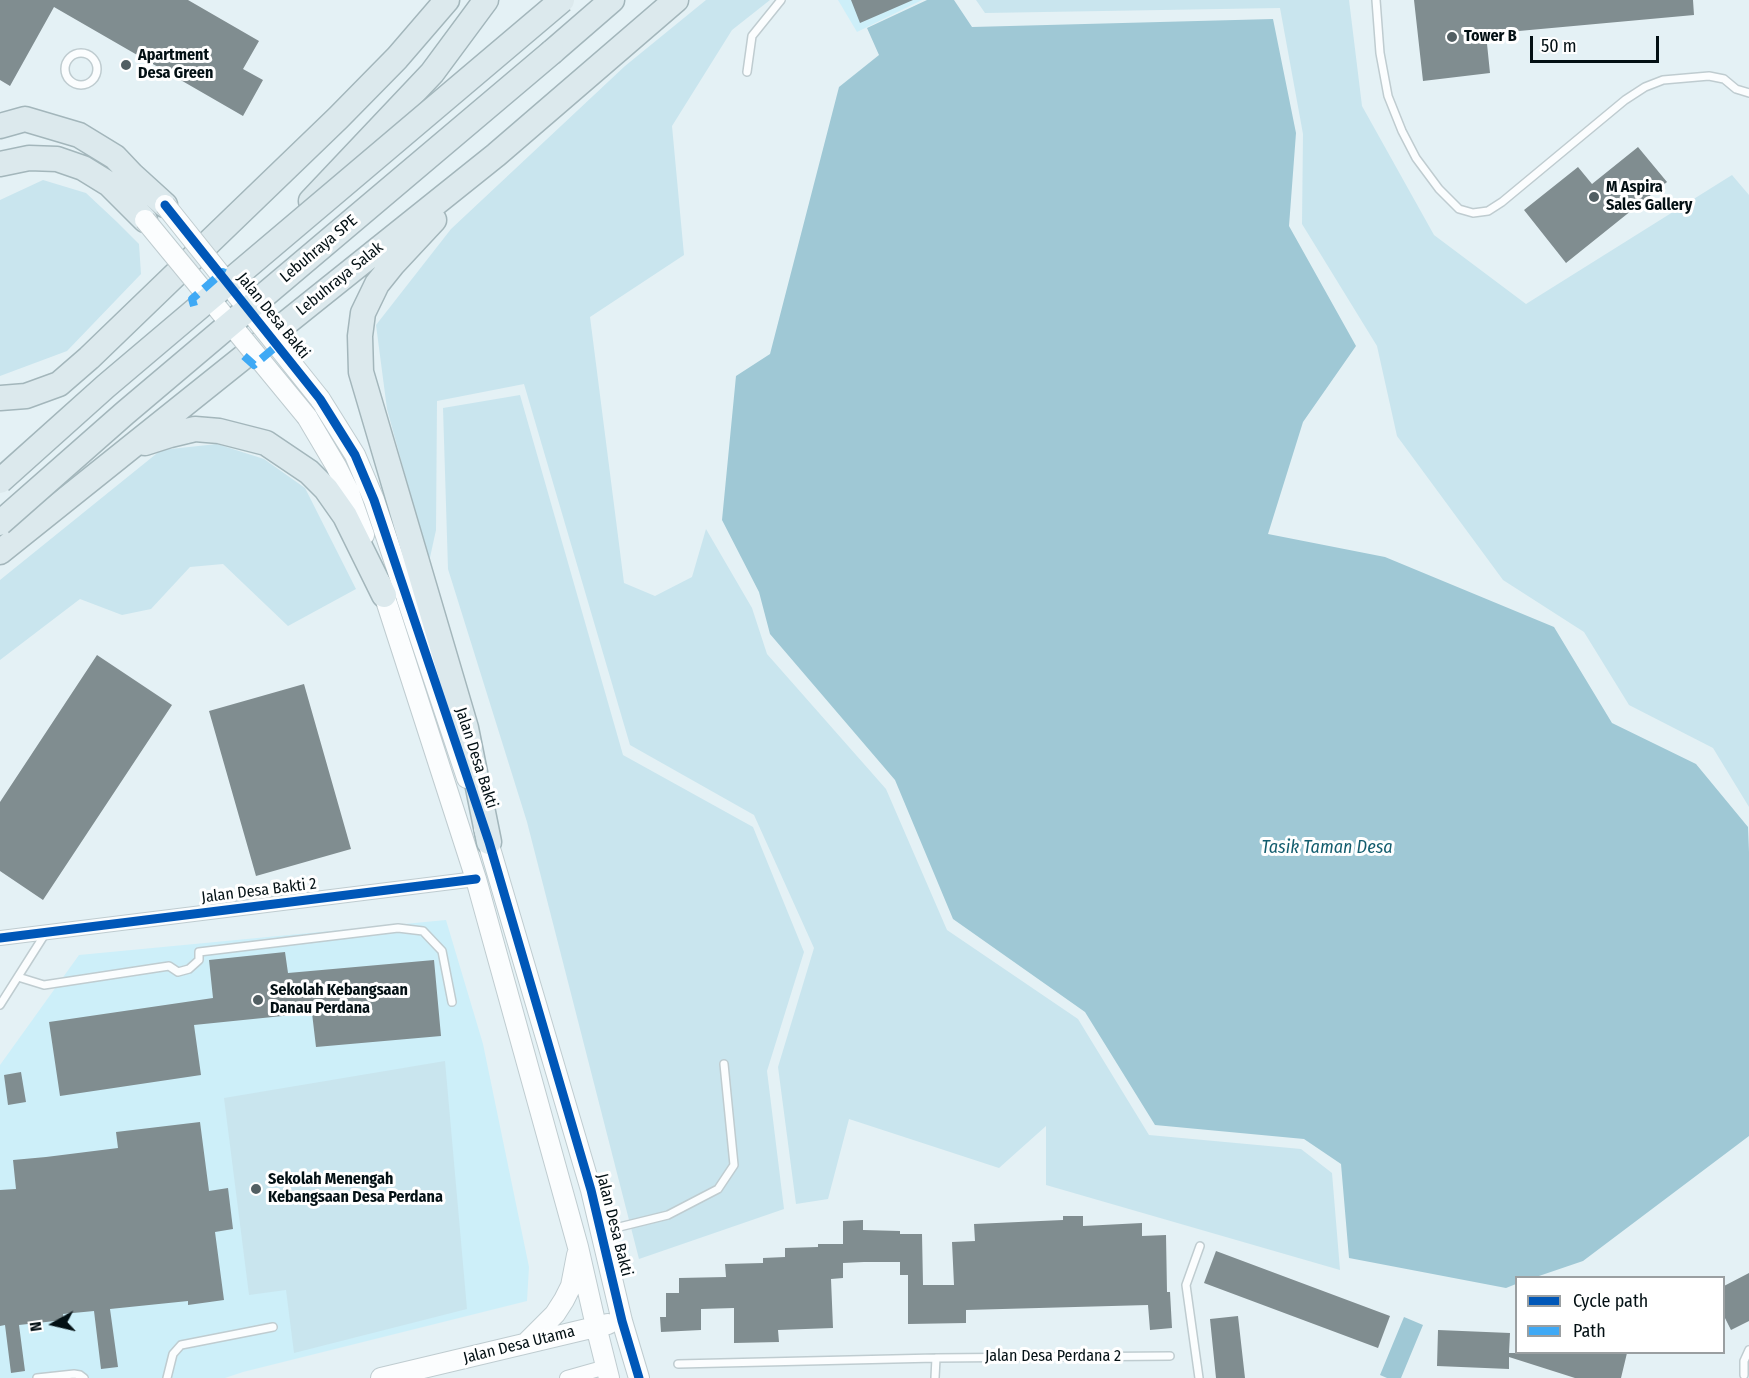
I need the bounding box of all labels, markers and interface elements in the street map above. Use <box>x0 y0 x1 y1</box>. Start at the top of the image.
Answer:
scale bar <box>1533 24 1662 62</box>
place label: Tower B <box>1464 27 1517 47</box>
marker: Tower B <box>1445 30 1459 44</box>
text: 50 m <box>1541 35 1577 57</box>
place label: Apartment Desa Green <box>138 46 213 84</box>
marker: Apartment Desa Green <box>119 58 133 72</box>
place label: M Aspira Sales Gallery <box>1606 178 1692 216</box>
marker: M Aspira Sales Gallery <box>1587 190 1601 204</box>
street label: Lebuhraya SPE <box>276 211 362 287</box>
street label: Lebuhraya Salak <box>293 238 387 320</box>
street label: Jalan Desa Bakti <box>232 269 314 363</box>
street label: Jalan Desa Bakti <box>451 705 501 811</box>
water label: Tasik Taman Desa <box>1261 837 1393 859</box>
street label: Jalan Desa Bakti 2 <box>200 874 318 908</box>
place label: Sekolah Kebangsaan Danau Perdana <box>270 981 408 1019</box>
marker: Sekolah Kebangsaan Danau Perdana <box>251 993 265 1007</box>
place label: Sekolah Menengah Kebangsaan Desa Perdana <box>268 1170 443 1208</box>
street label: Jalan Desa Bakti <box>592 1172 636 1278</box>
marker: Sekolah Menengah Kebangsaan Desa Perdana <box>249 1182 263 1196</box>
legend <box>1515 1276 1725 1354</box>
text: Cycle path <box>1573 1290 1648 1312</box>
north arrow <box>24 1294 84 1354</box>
text: Path <box>1573 1320 1606 1342</box>
text: N <box>26 1321 46 1333</box>
street label: Jalan Desa Utama <box>461 1322 577 1368</box>
street label: Jalan Desa Perdana 2 <box>985 1347 1121 1367</box>

